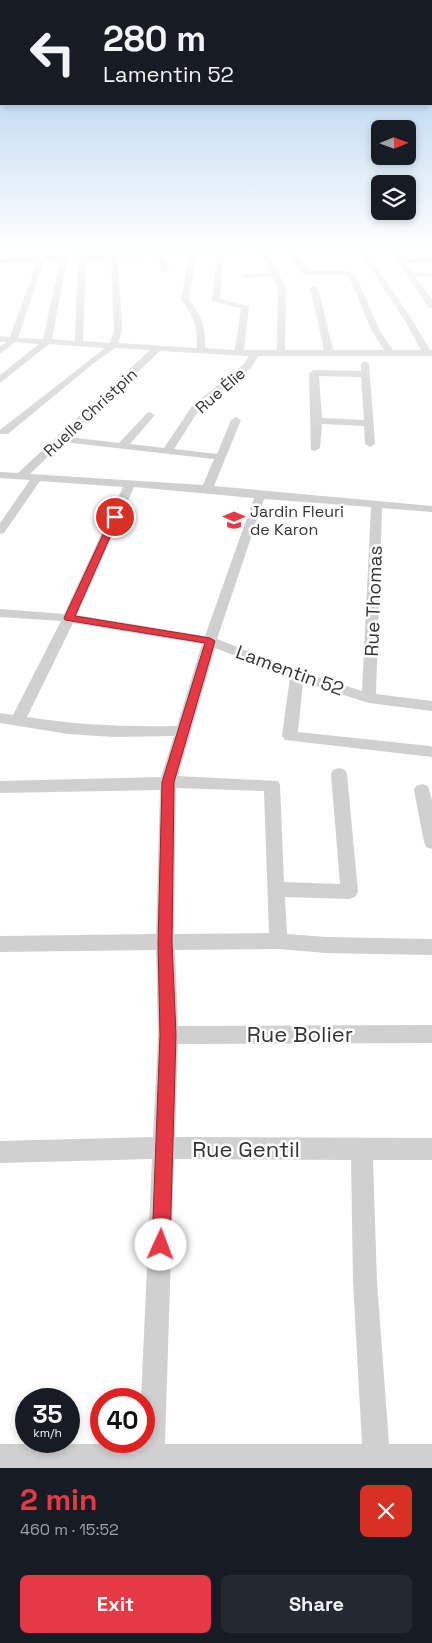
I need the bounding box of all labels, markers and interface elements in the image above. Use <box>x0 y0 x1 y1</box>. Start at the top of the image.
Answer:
text: 280 m <box>103 17 206 61</box>
icon: left <box>20 20 85 85</box>
text: Lamentin 52 <box>103 60 234 88</box>
north arrow <box>371 120 416 165</box>
map controls <box>371 120 416 220</box>
button: layers <box>371 175 416 220</box>
street label: Rue Élie <box>191 363 250 418</box>
street label: Ruelle Christpin <box>39 364 142 461</box>
pin <box>94 496 136 538</box>
place label: Jardin Fleuri de Karon <box>250 501 344 540</box>
icon: arrive <box>101 503 129 531</box>
school or university icon: Jardin Fleuri de Karon <box>221 507 247 533</box>
street label: Rue Thomas <box>359 545 388 657</box>
street label: Lamentin 52 <box>233 639 347 702</box>
street label: Rue Bolier <box>247 1020 353 1048</box>
street label: Rue Gentil <box>192 1135 300 1163</box>
position arrow <box>134 1218 186 1270</box>
speed limit sign: 40 <box>90 1388 155 1453</box>
text: 35 <box>32 1398 63 1430</box>
text: km/h <box>33 1425 62 1441</box>
text: 2 min <box>20 1480 98 1519</box>
button: close <box>360 1485 412 1537</box>
text: 460 m · 15:52 <box>20 1519 119 1540</box>
button: Exit <box>20 1575 211 1633</box>
button: Share <box>221 1575 412 1633</box>

